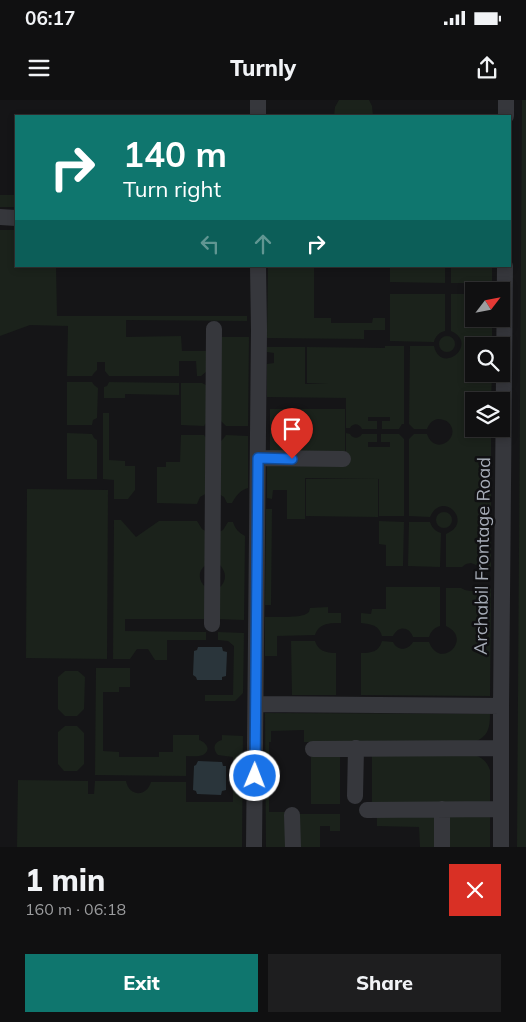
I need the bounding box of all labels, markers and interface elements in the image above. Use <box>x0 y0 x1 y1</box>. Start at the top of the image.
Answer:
text: 06:17 <box>25 6 75 30</box>
icon: menu <box>25 54 53 82</box>
text: Turnly <box>230 54 296 82</box>
icon: share <box>473 54 501 82</box>
text: 140 m <box>123 132 227 176</box>
icon: right <box>40 135 105 200</box>
text: Turn right <box>123 175 221 203</box>
icon: left <box>196 230 224 258</box>
icon: ahead <box>249 230 277 258</box>
icon: right <box>302 230 330 258</box>
north arrow <box>465 282 510 328</box>
map controls <box>465 282 510 437</box>
button: search <box>465 337 510 382</box>
button: layers <box>465 392 510 437</box>
pin <box>271 408 313 459</box>
icon: arrive <box>278 415 306 443</box>
street label: Archabil Frontage Road <box>469 457 495 655</box>
position arrow <box>228 749 280 801</box>
text: 1 min <box>25 861 105 899</box>
button: close <box>449 864 501 916</box>
text: 160 m · 06:18 <box>25 899 126 919</box>
button: Exit <box>25 954 258 1012</box>
button: Share <box>268 954 501 1012</box>

